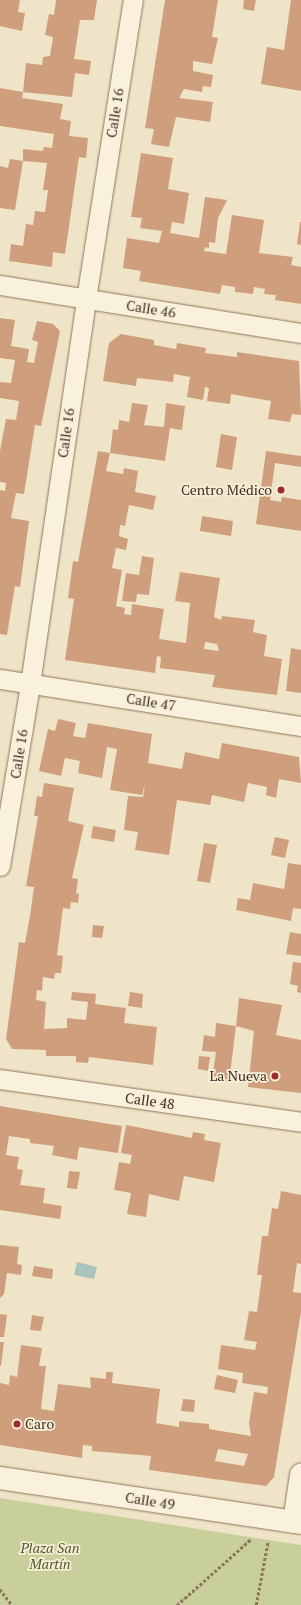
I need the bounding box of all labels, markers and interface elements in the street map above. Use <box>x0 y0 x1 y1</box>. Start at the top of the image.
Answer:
street label: Calle 16 <box>103 87 127 139</box>
street label: Calle 46 <box>125 297 177 321</box>
street label: Calle 16 <box>54 407 78 459</box>
place label: Centro Médico <box>181 482 272 498</box>
marker: Centro Médico <box>275 484 287 496</box>
street label: Calle 47 <box>125 690 177 714</box>
street label: Calle 16 <box>7 728 31 780</box>
place label: La Nueva <box>210 1068 267 1084</box>
marker: La Nueva <box>270 1071 280 1081</box>
street label: Calle 48 <box>124 1089 176 1113</box>
place label: Caro <box>25 1416 54 1432</box>
marker: Caro <box>12 1419 22 1429</box>
street label: Calle 49 <box>124 1489 176 1513</box>
park label: Plaza San Martín <box>20 1540 80 1572</box>

